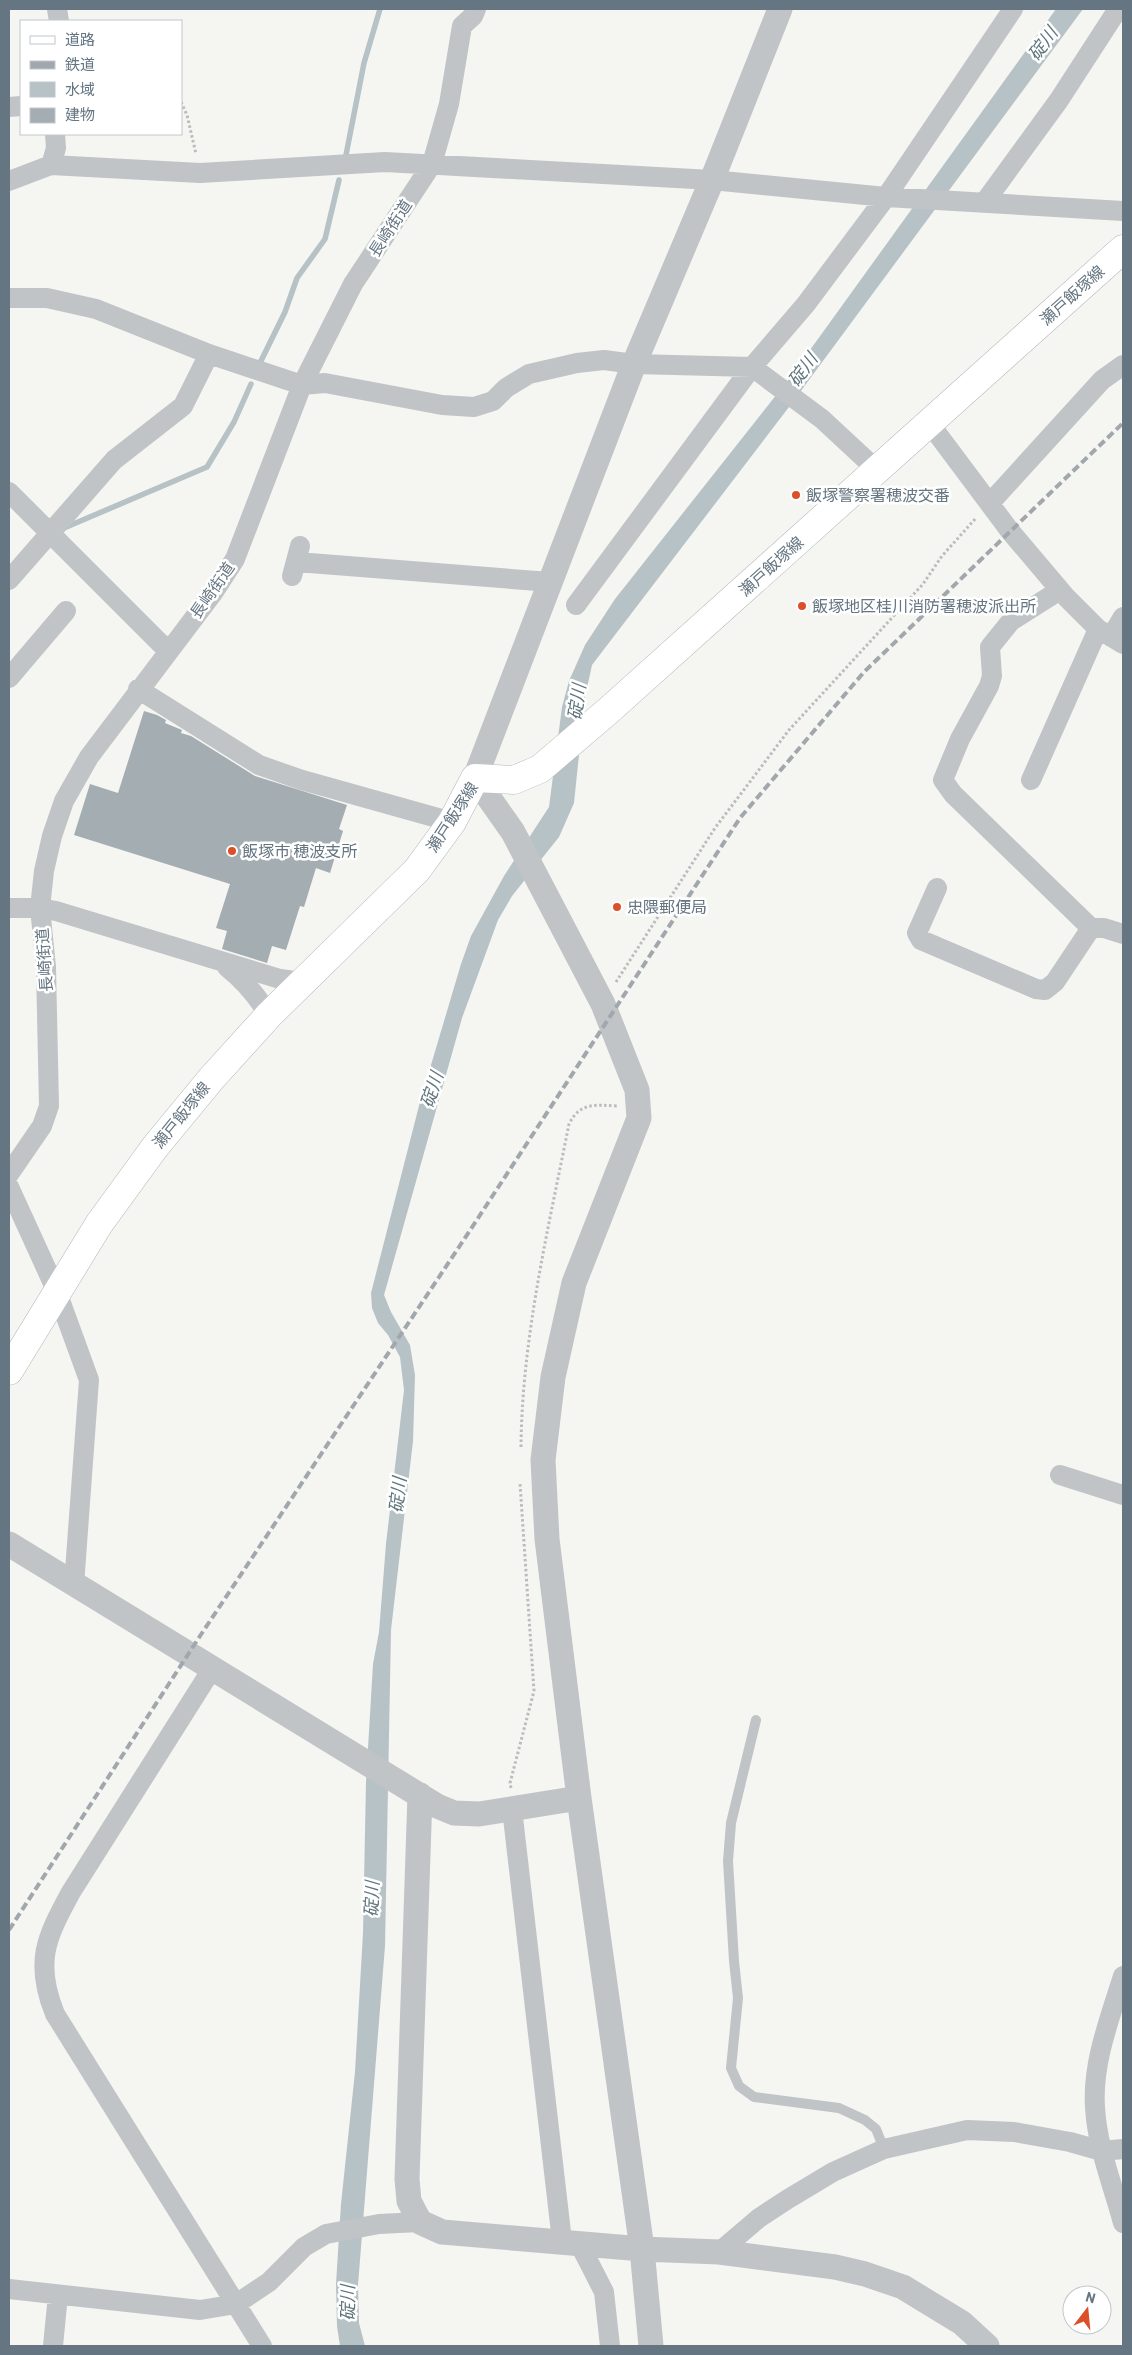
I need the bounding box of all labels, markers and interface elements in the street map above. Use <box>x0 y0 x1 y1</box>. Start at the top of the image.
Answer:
legend <box>20 20 182 135</box>
water label: 碇川 <box>1023 21 1063 64</box>
text: 道路 <box>65 30 95 48</box>
text: 鉄道 <box>65 55 95 73</box>
text: 水域 <box>65 80 95 98</box>
text: 建物 <box>65 105 95 123</box>
street label: 長崎街道 <box>364 196 415 260</box>
street label: 瀬戸飯塚線 <box>1036 261 1108 328</box>
water label: 碇川 <box>783 347 823 390</box>
place label: 飯塚警察署穂波交番 <box>806 485 950 504</box>
marker: 飯塚警察署穂波交番 <box>790 489 802 501</box>
street label: 瀬戸飯塚線 <box>735 532 807 599</box>
street label: 長崎街道 <box>185 558 238 621</box>
place label: 飯塚地区桂川消防署穂波派出所 <box>812 596 1036 615</box>
marker: 飯塚地区桂川消防署穂波派出所 <box>796 600 808 612</box>
water label: 碇川 <box>563 681 590 721</box>
street label: 瀬戸飯塚線 <box>422 778 481 855</box>
place label: 飯塚市 穂波支所 <box>242 841 357 860</box>
marker: 飯塚市 穂波支所 <box>226 845 238 857</box>
place label: 忠隈郵便局 <box>627 897 707 916</box>
marker: 忠隈郵便局 <box>611 901 623 913</box>
street label: 長崎街道 <box>32 927 55 993</box>
water label: 碇川 <box>415 1067 448 1110</box>
street label: 瀬戸飯塚線 <box>148 1078 213 1152</box>
water label: 碇川 <box>384 1474 410 1514</box>
water label: 碇川 <box>359 1879 383 1917</box>
water label: 碇川 <box>336 2283 358 2321</box>
north arrow <box>1062 2285 1112 2335</box>
text: N <box>1084 2288 1098 2306</box>

